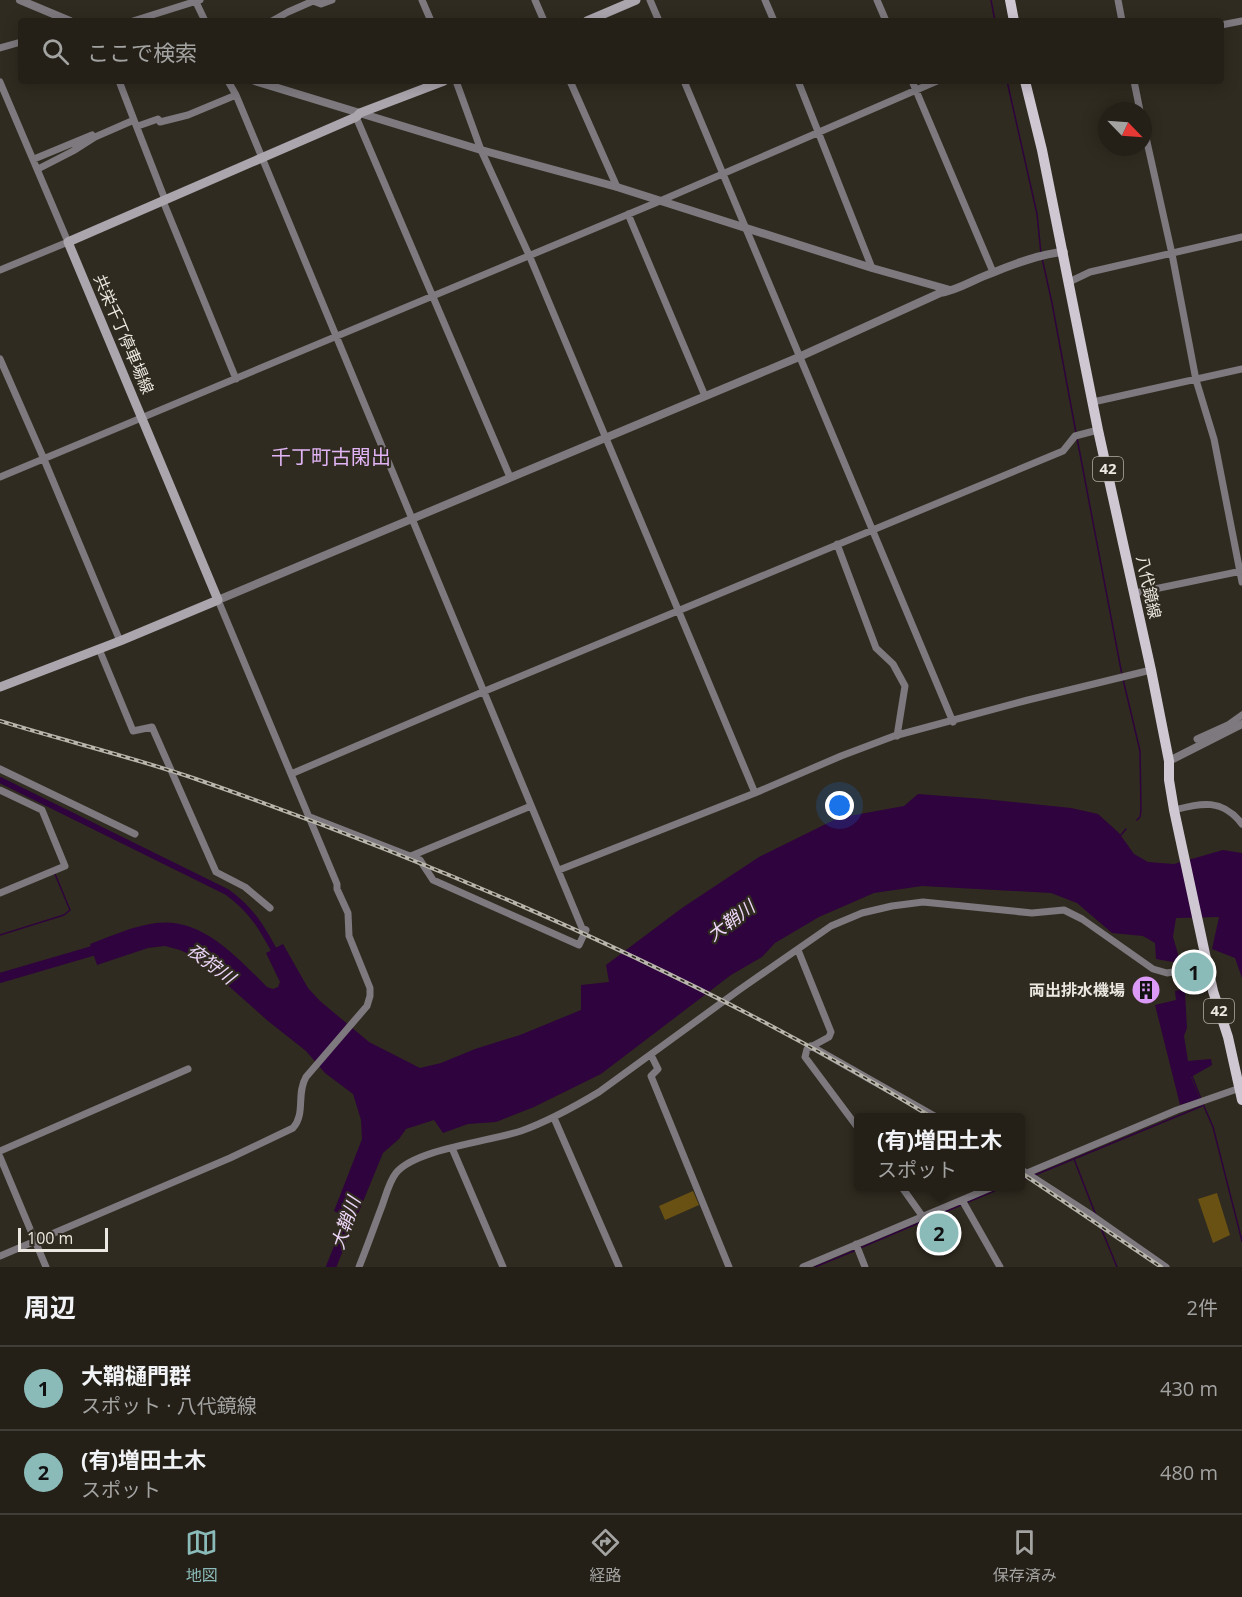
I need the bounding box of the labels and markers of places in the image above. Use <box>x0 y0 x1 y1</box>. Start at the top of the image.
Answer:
pin: 1 <box>1174 950 1214 994</box>
building icon: 両出排水機場 <box>1130 974 1162 1006</box>
place label: 両出排水機場 <box>1029 979 1125 1001</box>
pin: 2 <box>920 1210 958 1256</box>

